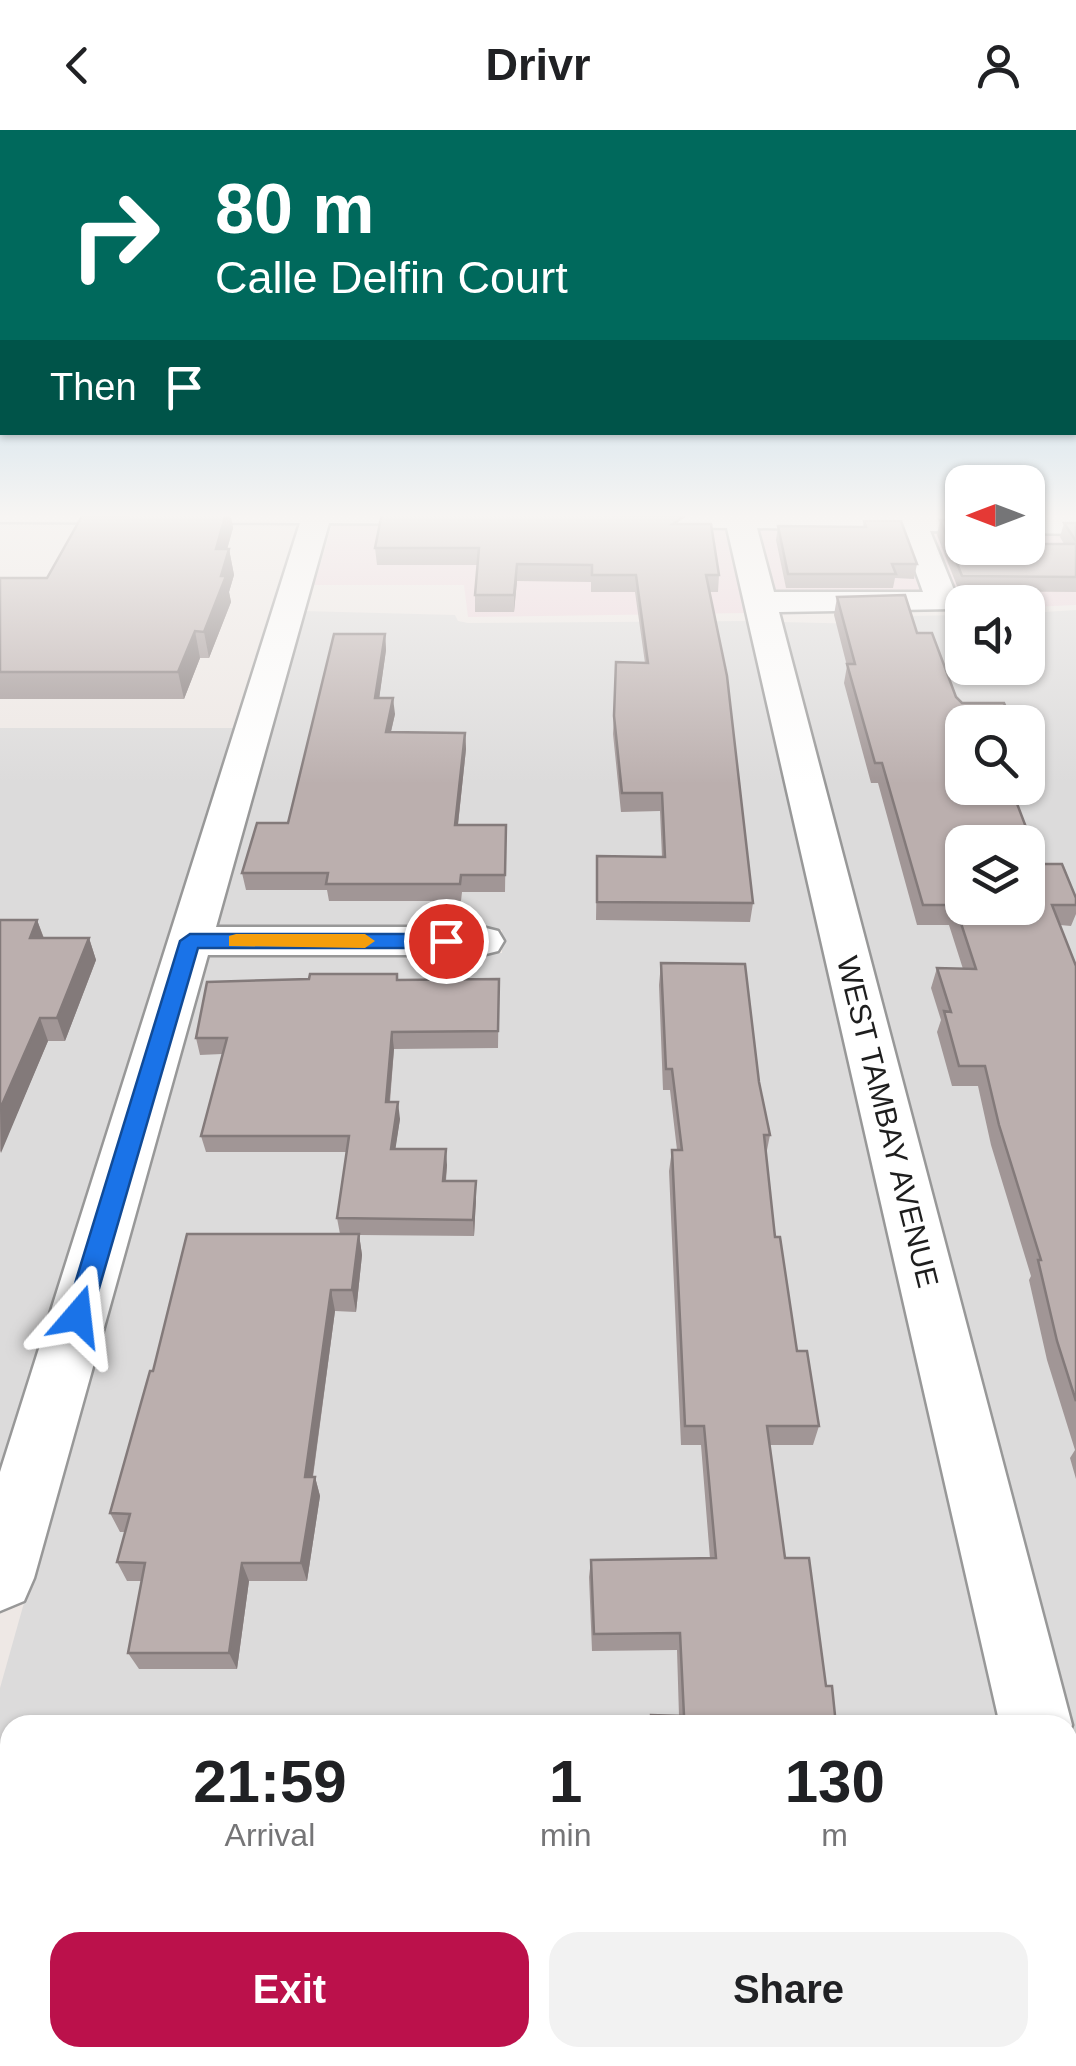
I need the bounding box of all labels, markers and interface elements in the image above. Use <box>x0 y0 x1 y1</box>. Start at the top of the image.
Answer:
icon: back <box>50 38 105 93</box>
icon: person <box>971 38 1026 93</box>
text: Drivr <box>485 39 591 90</box>
icon: right <box>50 170 180 300</box>
text: 80 m <box>215 170 375 248</box>
text: Calle Delfin Court <box>215 252 568 303</box>
icon: arrive <box>157 360 212 415</box>
text: Then <box>50 366 137 408</box>
north arrow <box>945 465 1045 565</box>
map controls <box>945 465 1045 925</box>
button: sound <box>945 585 1045 685</box>
button: search <box>945 705 1045 805</box>
button: layers <box>945 825 1045 925</box>
pin <box>404 899 489 984</box>
icon: arrive <box>419 914 474 969</box>
street label: WEST TAMBAY AVENUE <box>831 953 945 1291</box>
position arrow <box>26 1264 130 1368</box>
text: 21:59 <box>193 1748 347 1815</box>
text: 1 <box>549 1748 582 1815</box>
text: 130 <box>785 1748 885 1815</box>
text: Arrival <box>225 1817 315 1853</box>
text: min <box>540 1817 591 1853</box>
text: m <box>821 1817 848 1853</box>
button: Exit <box>50 1932 529 2047</box>
button: Share <box>549 1932 1028 2047</box>

